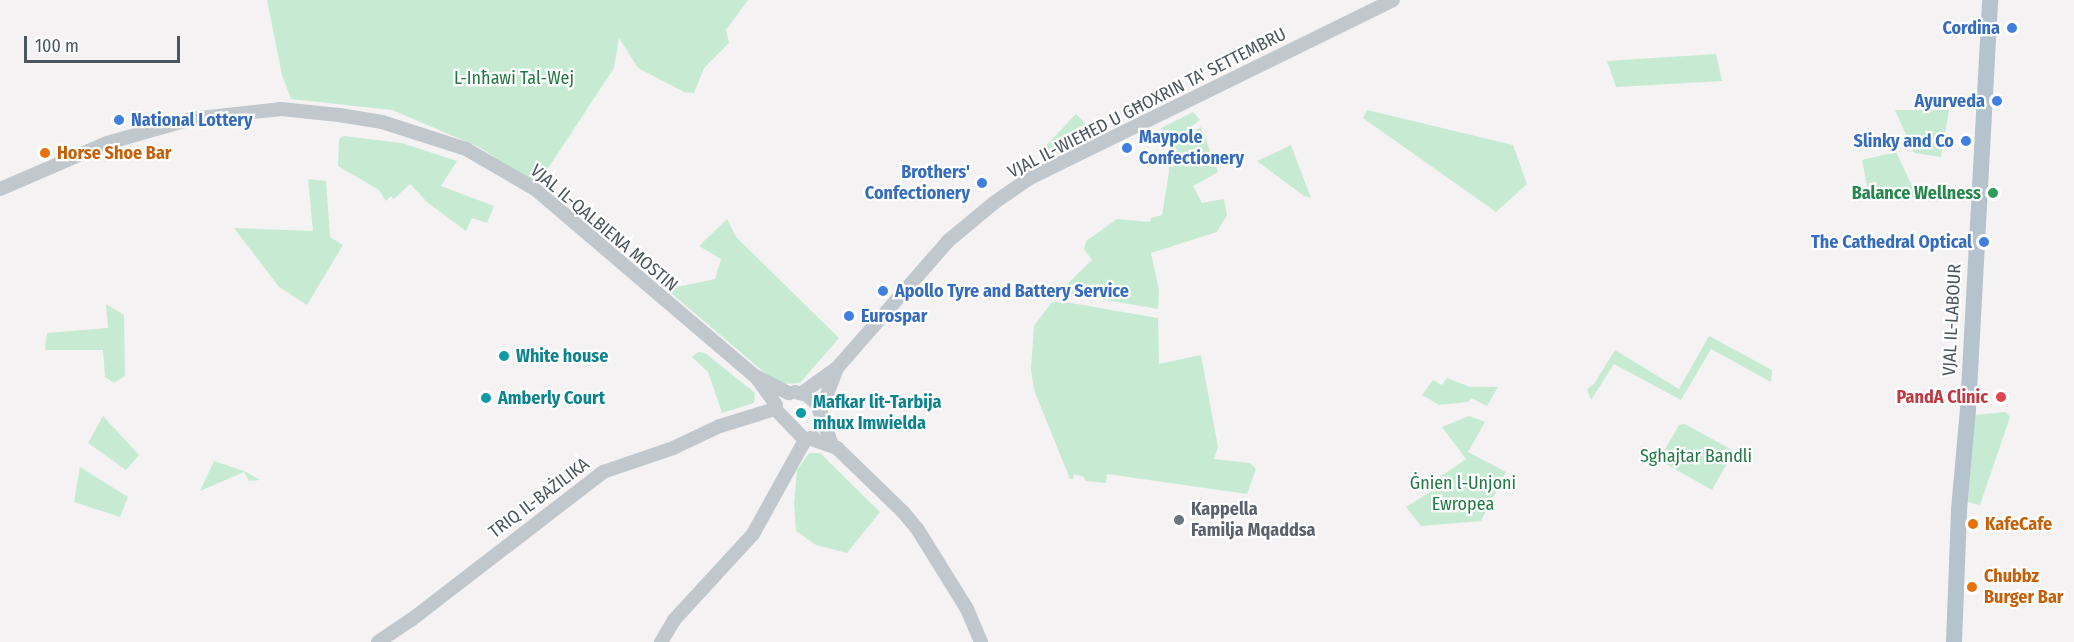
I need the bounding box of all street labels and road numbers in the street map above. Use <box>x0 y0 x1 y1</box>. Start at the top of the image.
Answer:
street label: VJAL IL-WIEĦED U GĦOXRIN TA' SETTEMBRU <box>1004 23 1290 183</box>
street label: VJAL IL-QALBIENA MOSTIN <box>526 160 682 296</box>
street label: VJAL IL-LABOUR <box>1938 263 1966 377</box>
street label: TRIQ IL-BAŻILIKA <box>485 453 593 543</box>

